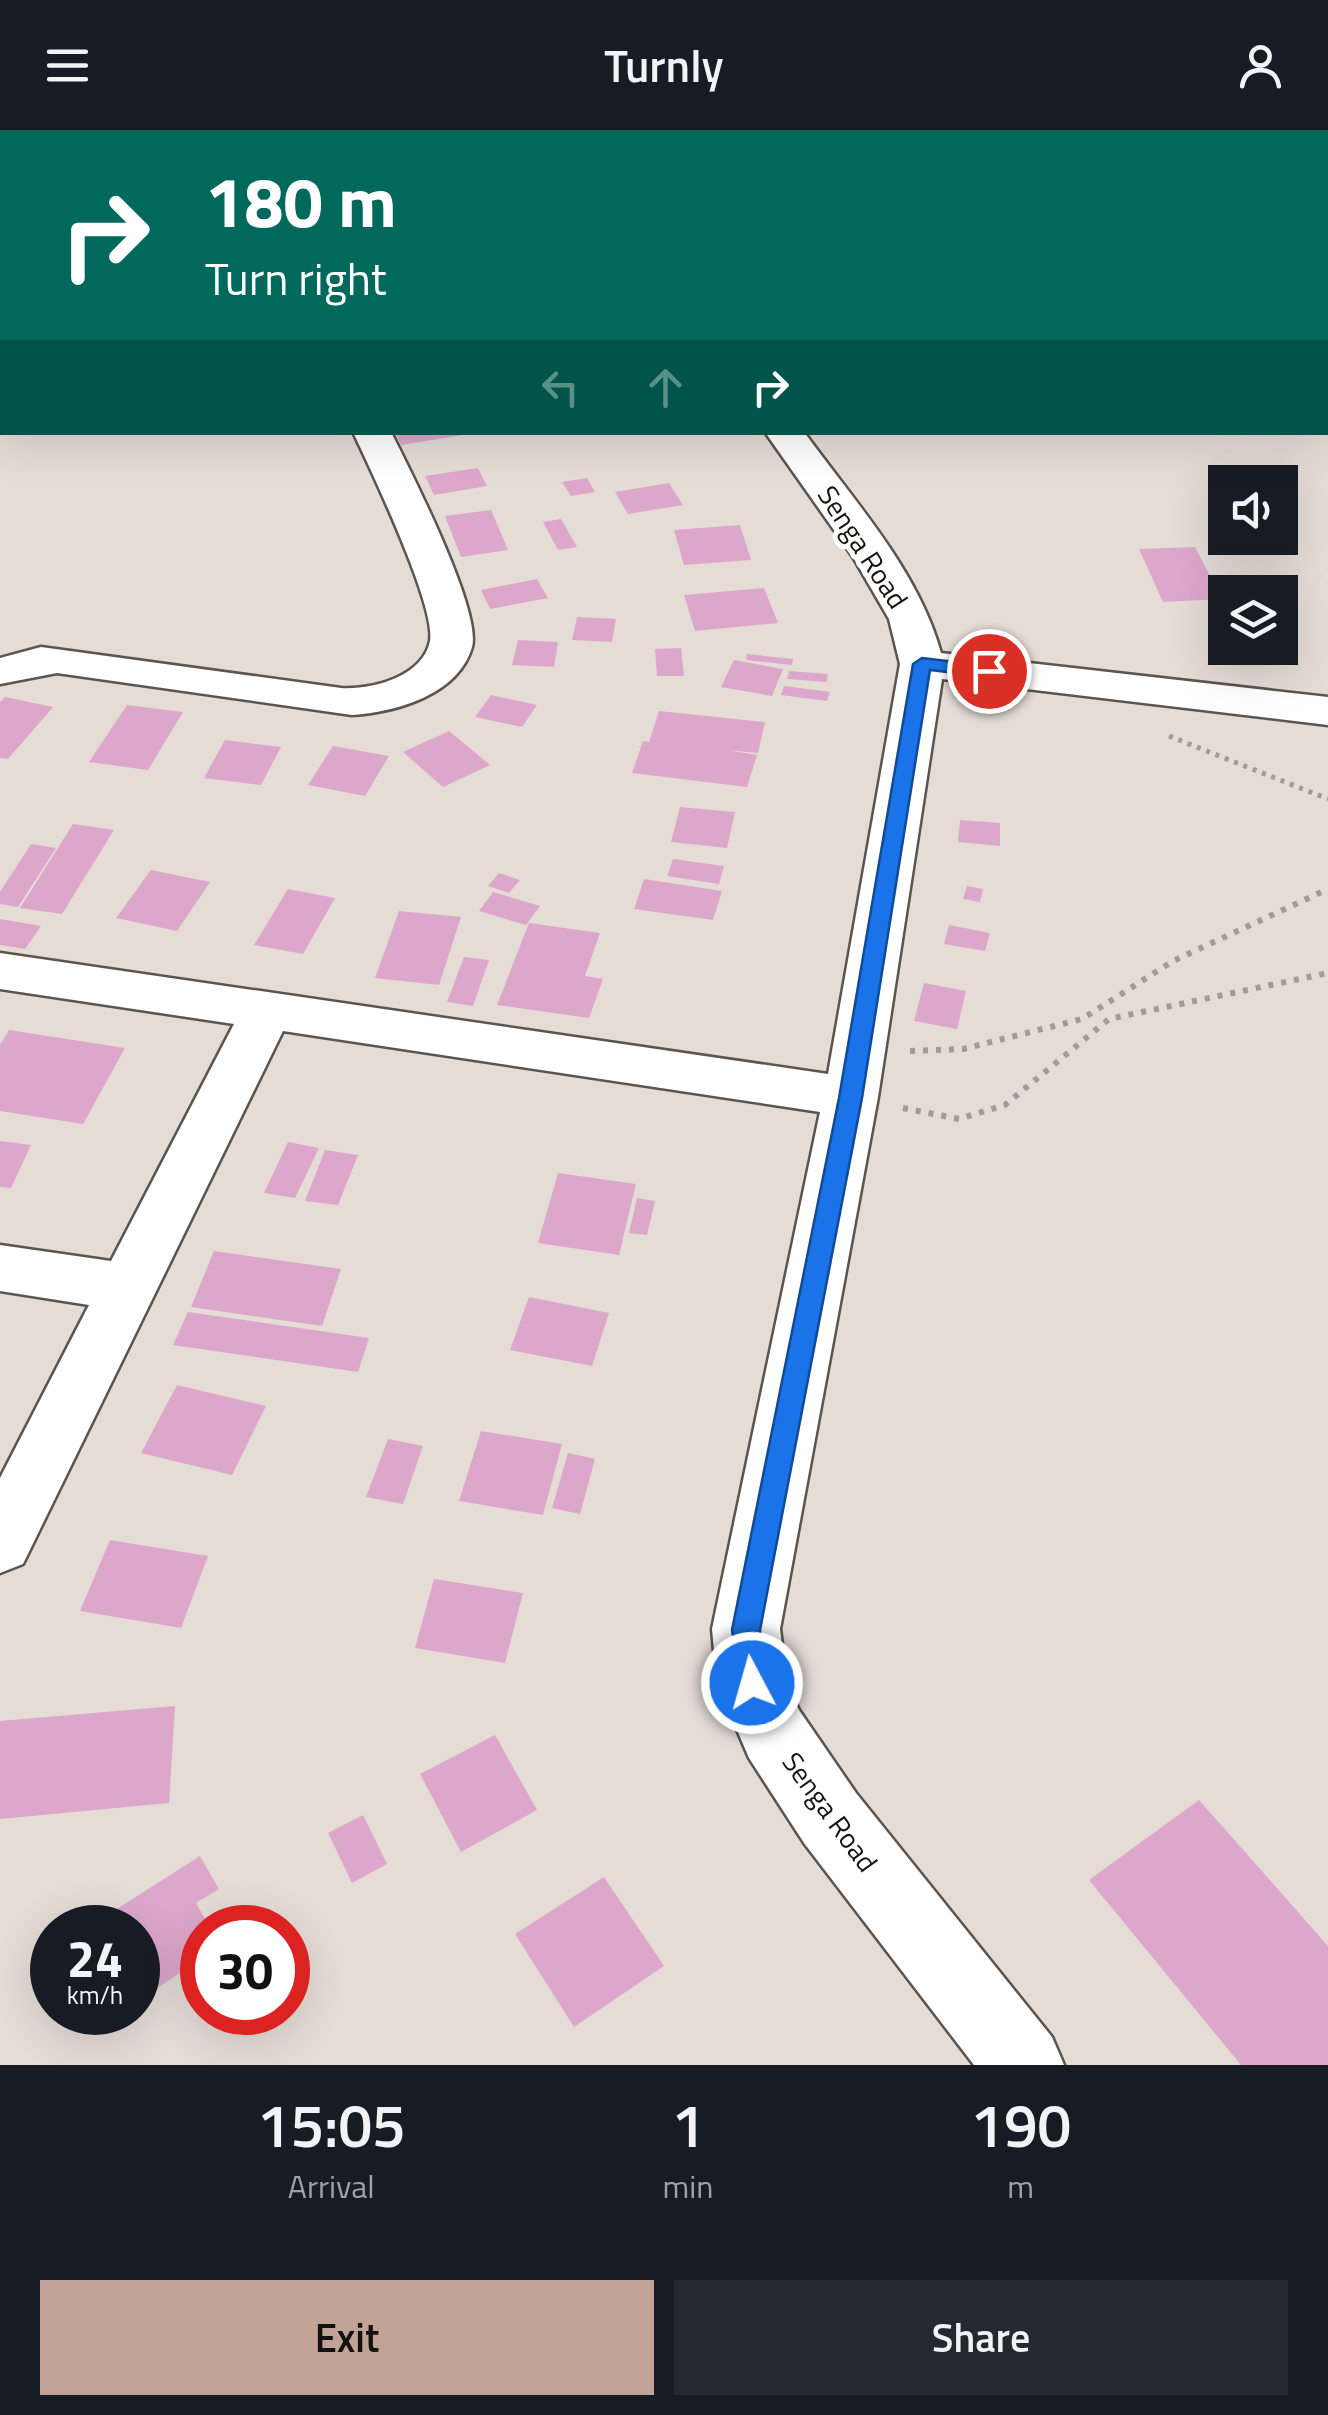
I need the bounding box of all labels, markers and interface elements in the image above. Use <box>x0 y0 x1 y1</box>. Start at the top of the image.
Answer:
text: Turnly <box>604 31 724 99</box>
icon: menu <box>40 38 95 93</box>
icon: person <box>1233 38 1288 93</box>
text: 180 m <box>205 148 397 254</box>
icon: right <box>40 170 170 300</box>
text: Turn right <box>205 244 387 312</box>
icon: left <box>533 360 588 415</box>
icon: ahead <box>638 360 693 415</box>
icon: right <box>743 360 798 415</box>
map controls <box>1208 465 1298 665</box>
button: sound <box>1208 465 1298 555</box>
street label: Senga Road <box>807 476 919 617</box>
button: layers <box>1208 575 1298 665</box>
pin <box>947 629 1032 714</box>
icon: arrive <box>962 644 1017 699</box>
position arrow <box>700 1631 804 1735</box>
street label: Senga Road <box>772 1743 889 1881</box>
speed limit sign: 30 <box>180 1905 310 2035</box>
text: 24 <box>67 1920 123 1996</box>
text: km/h <box>67 1976 123 2014</box>
text: 15:05 <box>257 2079 406 2170</box>
text: 1 <box>671 2079 705 2170</box>
text: 190 <box>970 2079 1071 2170</box>
text: Arrival <box>288 2162 375 2210</box>
text: min <box>662 2162 713 2210</box>
text: m <box>1007 2162 1034 2210</box>
button: Exit <box>40 2280 654 2395</box>
button: Share <box>674 2280 1288 2395</box>

